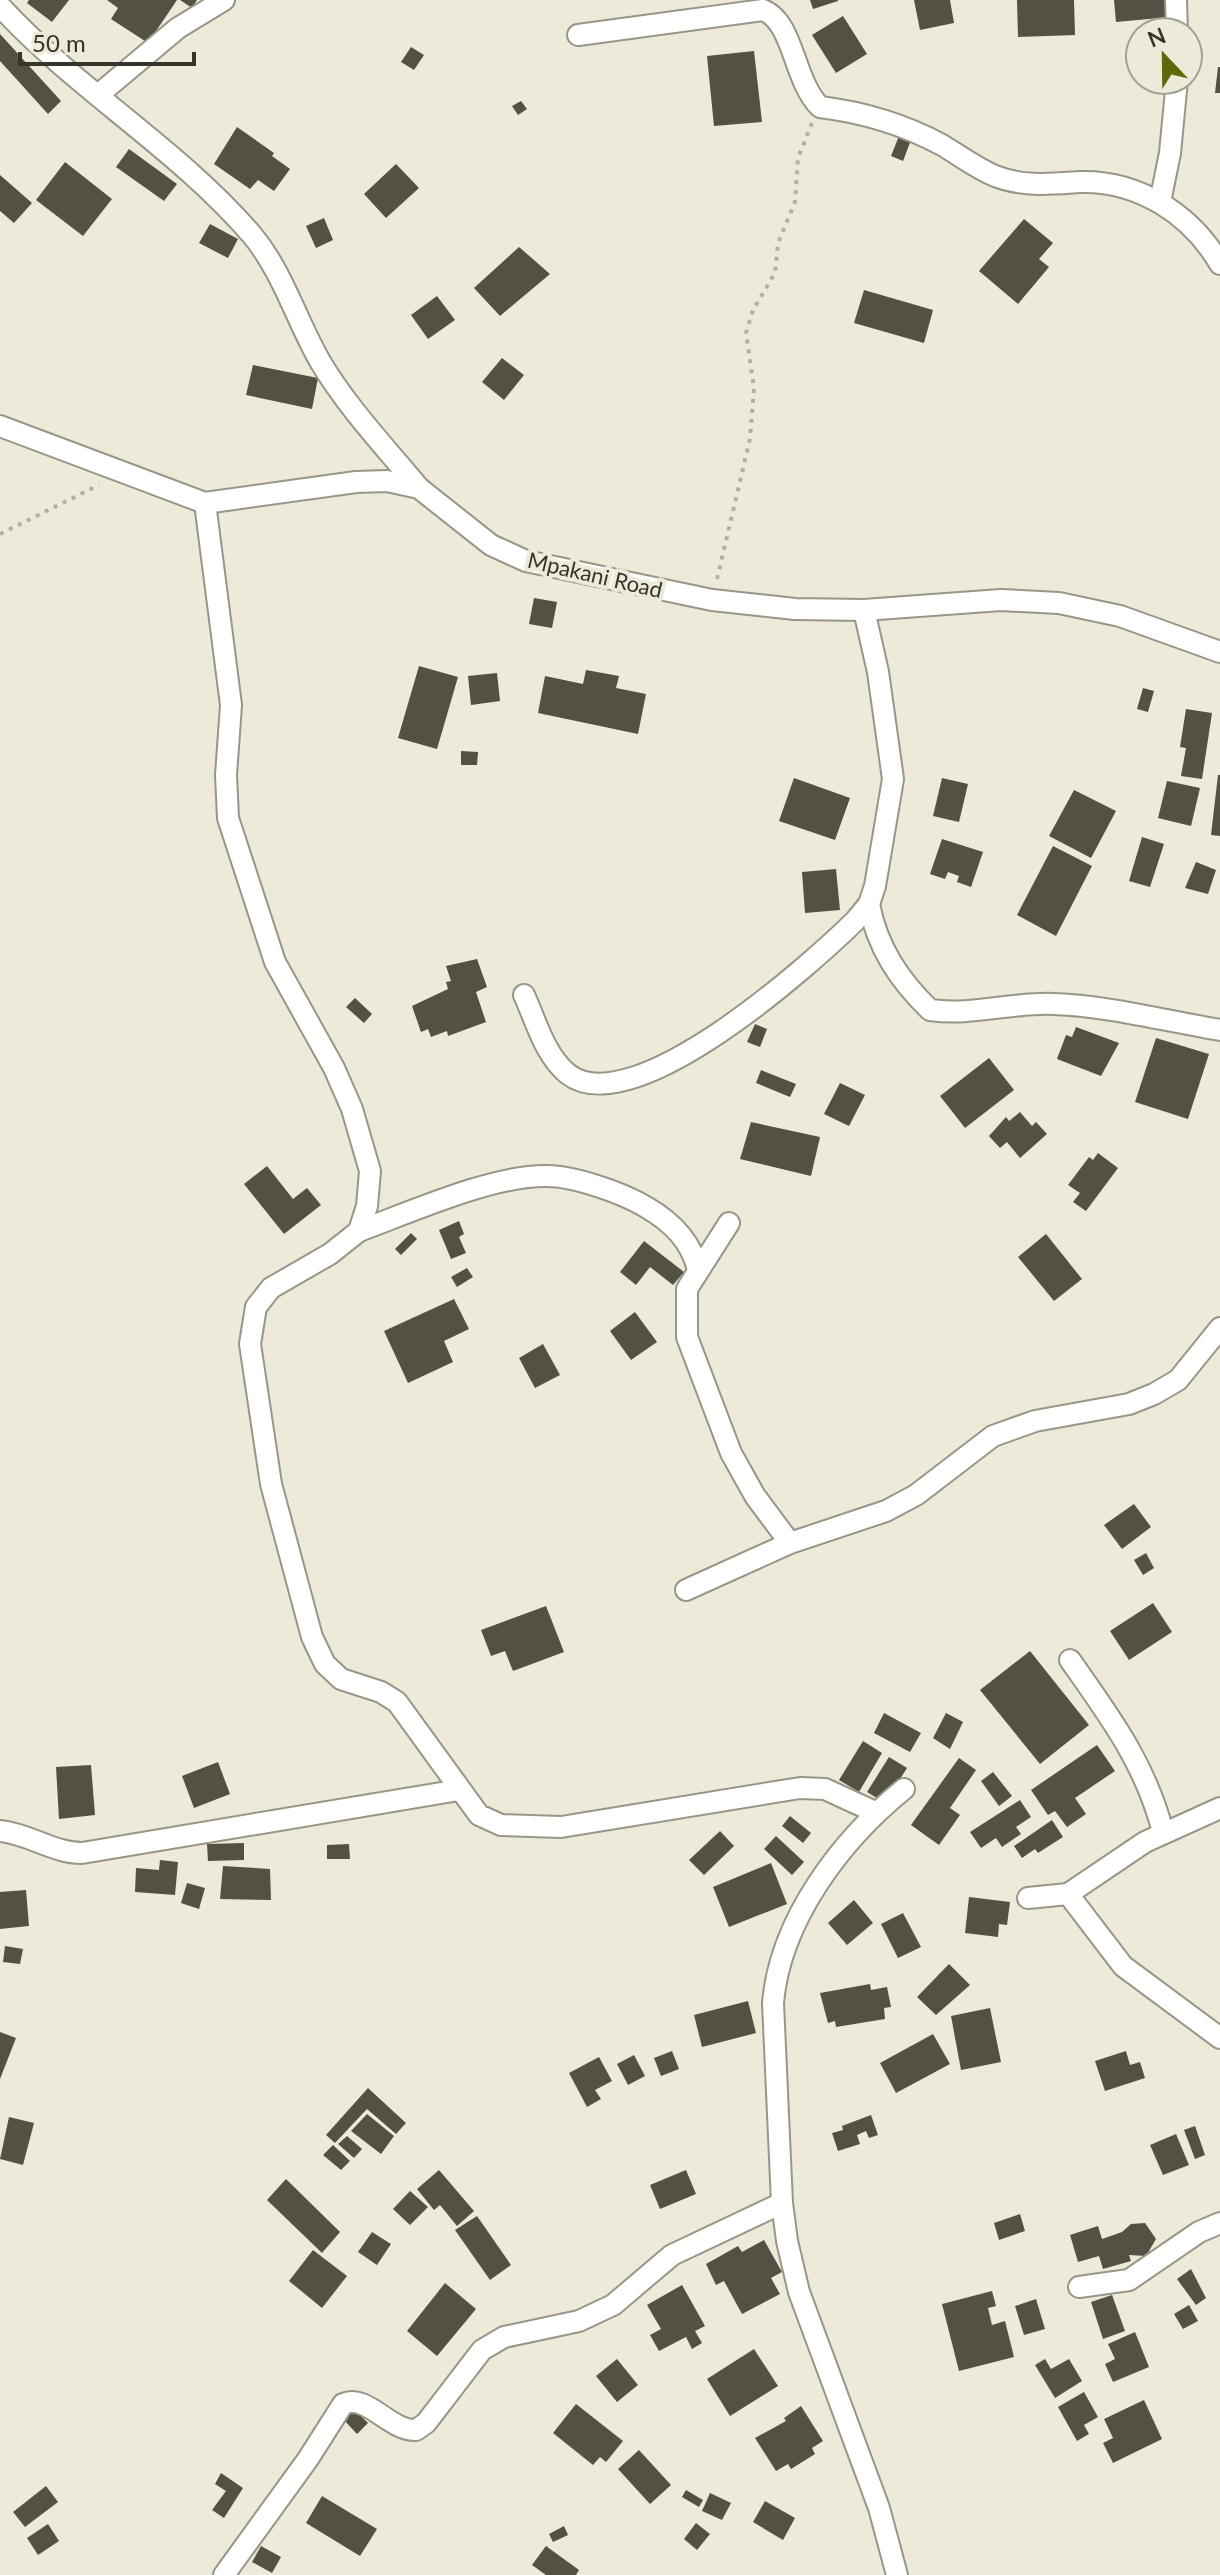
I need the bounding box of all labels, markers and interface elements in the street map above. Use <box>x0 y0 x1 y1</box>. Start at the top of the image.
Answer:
scale bar <box>20 16 194 66</box>
north arrow <box>1124 16 1204 96</box>
text: N <box>1143 21 1169 53</box>
text: 50 m <box>32 28 86 57</box>
street label: Mpakani Road <box>525 546 665 603</box>

